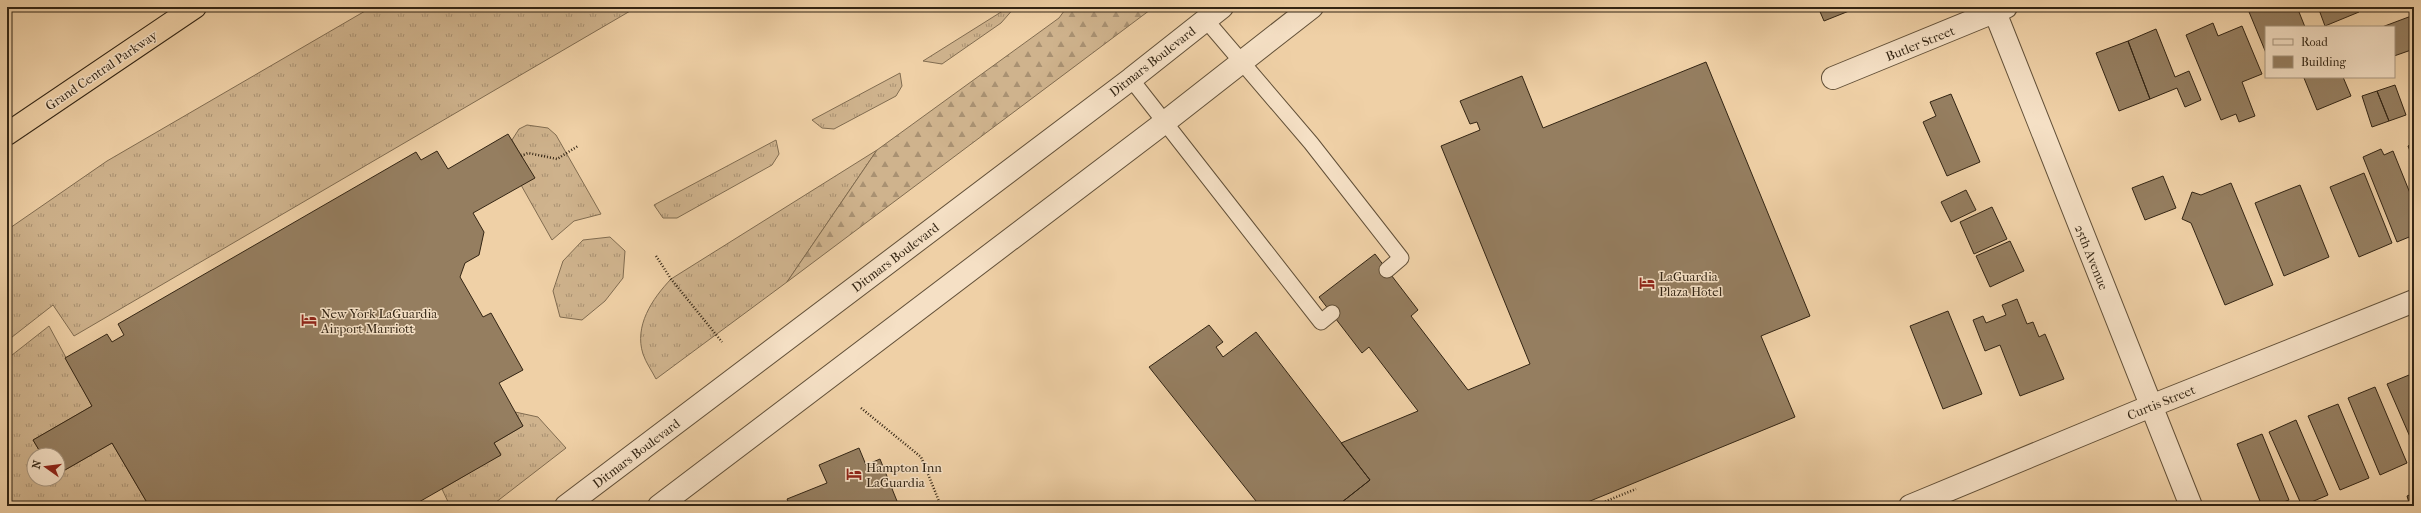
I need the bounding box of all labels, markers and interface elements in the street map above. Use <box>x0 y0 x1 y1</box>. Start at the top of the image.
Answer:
street label: Ditmars Boulevard <box>1106 23 1199 100</box>
street label: Butler Street <box>1884 23 1957 64</box>
legend <box>2265 26 2395 78</box>
street label: Grand Central Parkway <box>43 27 161 113</box>
text: Road <box>2301 35 2328 49</box>
text: Building <box>2301 55 2346 69</box>
street label: Ditmars Boulevard <box>849 219 943 295</box>
street label: 25th Avenue <box>2072 222 2112 293</box>
place label: LaGuardia Plaza Hotel <box>1659 269 1723 299</box>
hotel icon: LaGuardia Plaza Hotel <box>1638 274 1656 292</box>
place label: New York LaGuardia Airport Marriott <box>320 306 438 336</box>
hotel icon: New York LaGuardia Airport Marriott <box>300 311 318 329</box>
street label: Curtis Street <box>2125 382 2198 423</box>
street label: Ditmars Boulevard <box>590 415 684 491</box>
north arrow <box>26 447 66 487</box>
text: N <box>29 458 44 470</box>
place label: Hampton Inn LaGuardia <box>866 460 942 490</box>
hotel icon: Hampton Inn LaGuardia <box>845 465 863 483</box>

